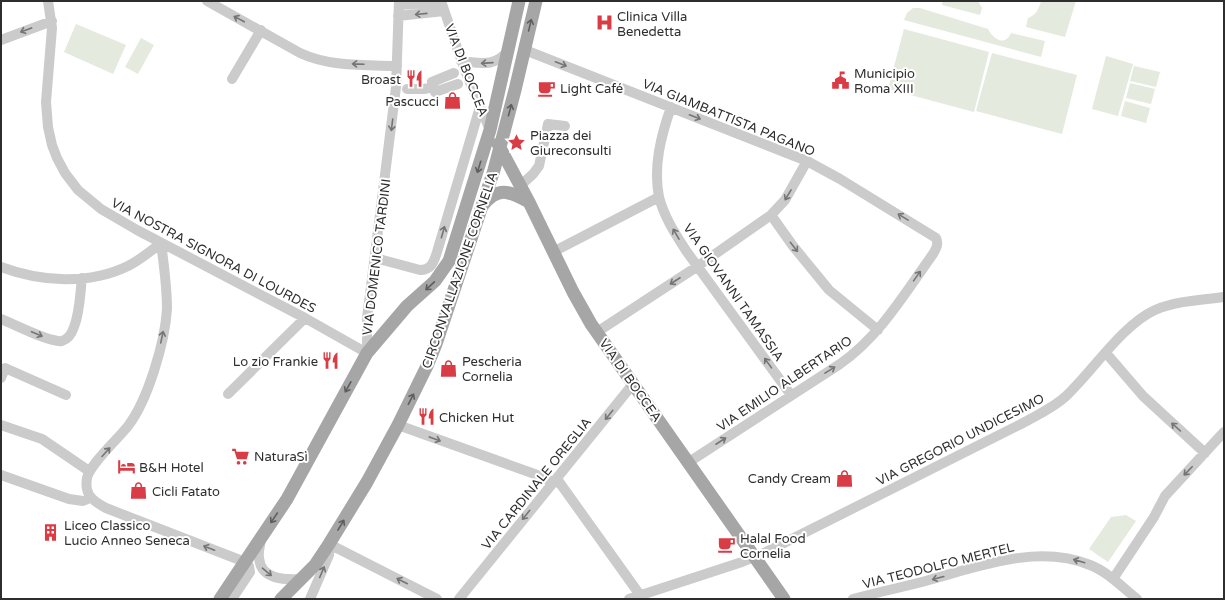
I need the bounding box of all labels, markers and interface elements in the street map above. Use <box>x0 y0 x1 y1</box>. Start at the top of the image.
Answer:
place label: Clinica Villa Benedetta <box>617 9 687 40</box>
one-way arrow <box>415 10 428 17</box>
hospital icon: Clinica Villa Benedetta <box>594 13 614 33</box>
one-way arrow <box>233 14 245 22</box>
one-way arrow <box>527 19 535 32</box>
street label: VIA DI BOCCEA <box>441 22 491 119</box>
one-way arrow <box>21 27 33 35</box>
one-way arrow <box>481 59 494 66</box>
one-way arrow <box>352 61 365 68</box>
one-way arrow <box>554 61 566 69</box>
place label: Municipio Roma XIII <box>854 66 915 97</box>
restaurant icon: Broast <box>404 69 424 89</box>
public building icon: Municipio Roma XIII <box>831 70 851 90</box>
place label: Broast <box>361 72 401 88</box>
street label: VIA GIAMBATTISTA PAGANO <box>640 76 817 160</box>
cafe icon: Light Café <box>537 78 557 98</box>
place label: Light Café <box>560 81 623 97</box>
shop icon: Pascucci <box>442 91 462 111</box>
place label: Pascucci <box>385 94 439 110</box>
one-way arrow <box>507 104 514 117</box>
one-way arrow <box>689 113 701 121</box>
one-way arrow <box>388 118 395 131</box>
place label: Piazza dei Giureconsulti <box>530 128 611 159</box>
place icon: Piazza dei Giureconsulti <box>507 132 527 152</box>
one-way arrow <box>475 160 482 173</box>
street label: CIRCONVALLAZIONE CORNELIA <box>419 169 501 371</box>
street label: VIA DOMENICO TARDINI <box>359 178 395 336</box>
one-way arrow <box>784 189 792 201</box>
street label: VIA NOSTRA SIGNORA DI LOURDES <box>108 195 319 317</box>
one-way arrow <box>897 213 908 222</box>
street label: VIA GIOVANNI TAMASSIA <box>680 221 787 365</box>
one-way arrow <box>440 226 447 239</box>
one-way arrow <box>672 229 680 240</box>
one-way arrow <box>790 241 799 252</box>
one-way arrow <box>913 270 922 281</box>
one-way arrow <box>669 277 680 286</box>
one-way arrow <box>425 281 435 290</box>
one-way arrow <box>31 331 43 338</box>
one-way arrow <box>159 331 167 344</box>
street label: VIA EMILIO ALBERTARIO <box>714 333 855 435</box>
street label: VIA DI BOCCEA <box>596 336 665 426</box>
restaurant icon: Lo zio Frankie <box>321 351 341 371</box>
place label: Lo zio Frankie <box>233 354 318 370</box>
place label: Pescheria Cornelia <box>462 354 522 385</box>
shop icon: Pescheria Cornelia <box>439 358 459 378</box>
one-way arrow <box>764 358 772 369</box>
one-way arrow <box>824 366 835 374</box>
one-way arrow <box>344 381 351 393</box>
street label: VIA GREGORIO UNDICESIMO <box>874 390 1047 489</box>
one-way arrow <box>408 393 415 405</box>
restaurant icon: Chicken Hut <box>416 407 436 427</box>
one-way arrow <box>604 409 613 420</box>
place label: Chicken Hut <box>439 410 514 426</box>
street label: VIA CARDINALE OREGLIA <box>479 414 595 553</box>
one-way arrow <box>1171 423 1181 432</box>
one-way arrow <box>428 435 440 443</box>
one-way arrow <box>715 437 726 445</box>
supermarket icon: NaturaSì <box>231 446 251 466</box>
one-way arrow <box>101 447 111 457</box>
place label: NaturaSì <box>254 449 308 465</box>
hotel icon: B&H Hotel <box>116 457 136 477</box>
place label: B&H Hotel <box>139 460 204 476</box>
one-way arrow <box>1183 466 1193 476</box>
shop icon: Candy Cream <box>834 468 854 488</box>
place label: Candy Cream <box>748 471 831 487</box>
shop icon: Cicli Fatato <box>129 481 149 501</box>
place label: Cicli Fatato <box>152 484 220 500</box>
one-way arrow <box>522 510 531 521</box>
one-way arrow <box>270 513 278 524</box>
place label: Liceo Classico Lucio Anneo Seneca <box>64 518 190 549</box>
one-way arrow <box>337 519 345 531</box>
building icon: Liceo Classico Lucio Anneo Seneca <box>41 522 61 542</box>
place label: Halal Food Cornelia <box>740 531 806 562</box>
cafe icon: Halal Food Cornelia <box>717 535 737 555</box>
street label: VIA TEODOLFO MERTEL <box>861 539 1016 593</box>
one-way arrow <box>203 543 215 551</box>
one-way arrow <box>1072 557 1085 565</box>
one-way arrow <box>262 567 272 576</box>
one-way arrow <box>318 567 326 579</box>
one-way arrow <box>931 574 944 582</box>
one-way arrow <box>396 577 408 585</box>

